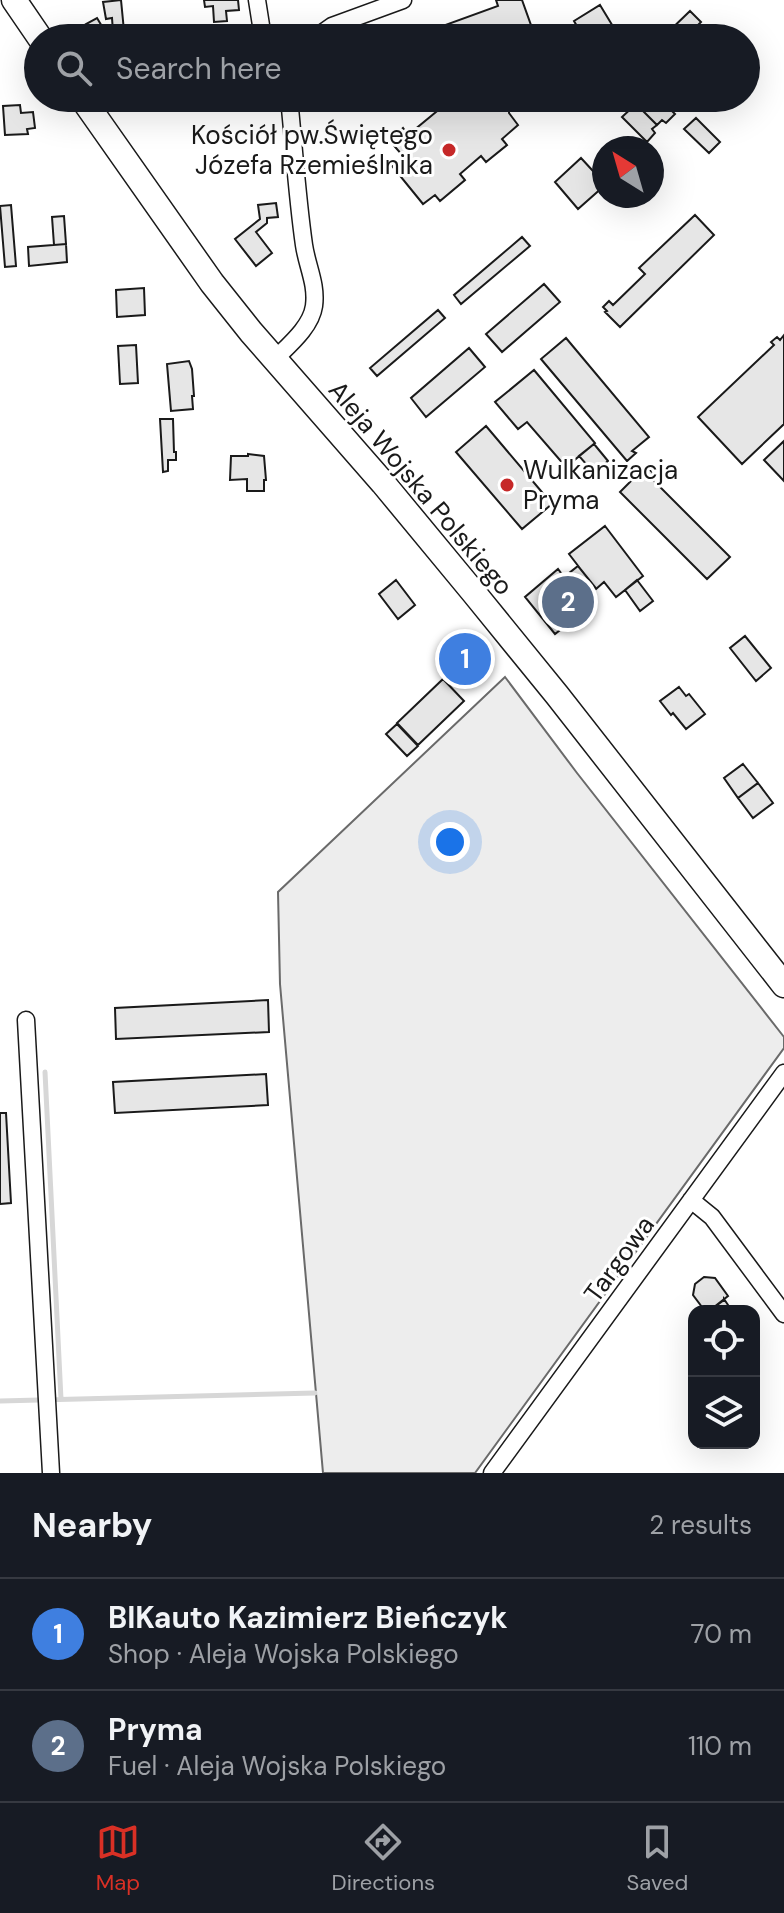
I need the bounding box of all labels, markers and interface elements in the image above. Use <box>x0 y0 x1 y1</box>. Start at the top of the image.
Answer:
search box <box>24 24 760 112</box>
icon: search <box>52 46 96 90</box>
text: Search here <box>116 49 282 88</box>
place label: Kościół pw.Świętego Józefa Rzemieślnika <box>191 118 433 182</box>
north arrow <box>592 136 664 208</box>
marker: Kościół pw.Świętego Józefa Rzemieślnika <box>440 141 458 159</box>
street label: Aleja Wojska Polskiego <box>321 374 521 602</box>
place label: Wulkanizacja Pryma <box>523 453 678 517</box>
marker: Wulkanizacja Pryma <box>498 476 516 494</box>
pin: 2 <box>542 572 594 632</box>
pin: 1 <box>439 629 491 689</box>
your location <box>430 822 470 862</box>
street label: Targowa <box>576 1209 662 1309</box>
map controls <box>688 1305 760 1449</box>
button: locate <box>688 1305 760 1377</box>
button: layers <box>688 1377 760 1449</box>
text: Nearby <box>32 1503 152 1548</box>
text: 2 results <box>649 1508 752 1542</box>
text: BIKauto Kazimierz Bieńczyk <box>108 1598 508 1637</box>
text: 1 <box>53 1617 63 1651</box>
text: 70 m <box>691 1617 752 1651</box>
text: Shop · Aleja Wojska Polskiego <box>108 1637 459 1671</box>
text: Pryma <box>108 1710 203 1749</box>
text: 2 <box>50 1729 66 1763</box>
text: 110 m <box>688 1729 752 1763</box>
text: Fuel · Aleja Wojska Polskiego <box>108 1749 446 1783</box>
tab: Map <box>96 1820 140 1897</box>
tab: Directions <box>332 1820 435 1897</box>
tab: Saved <box>627 1820 688 1897</box>

